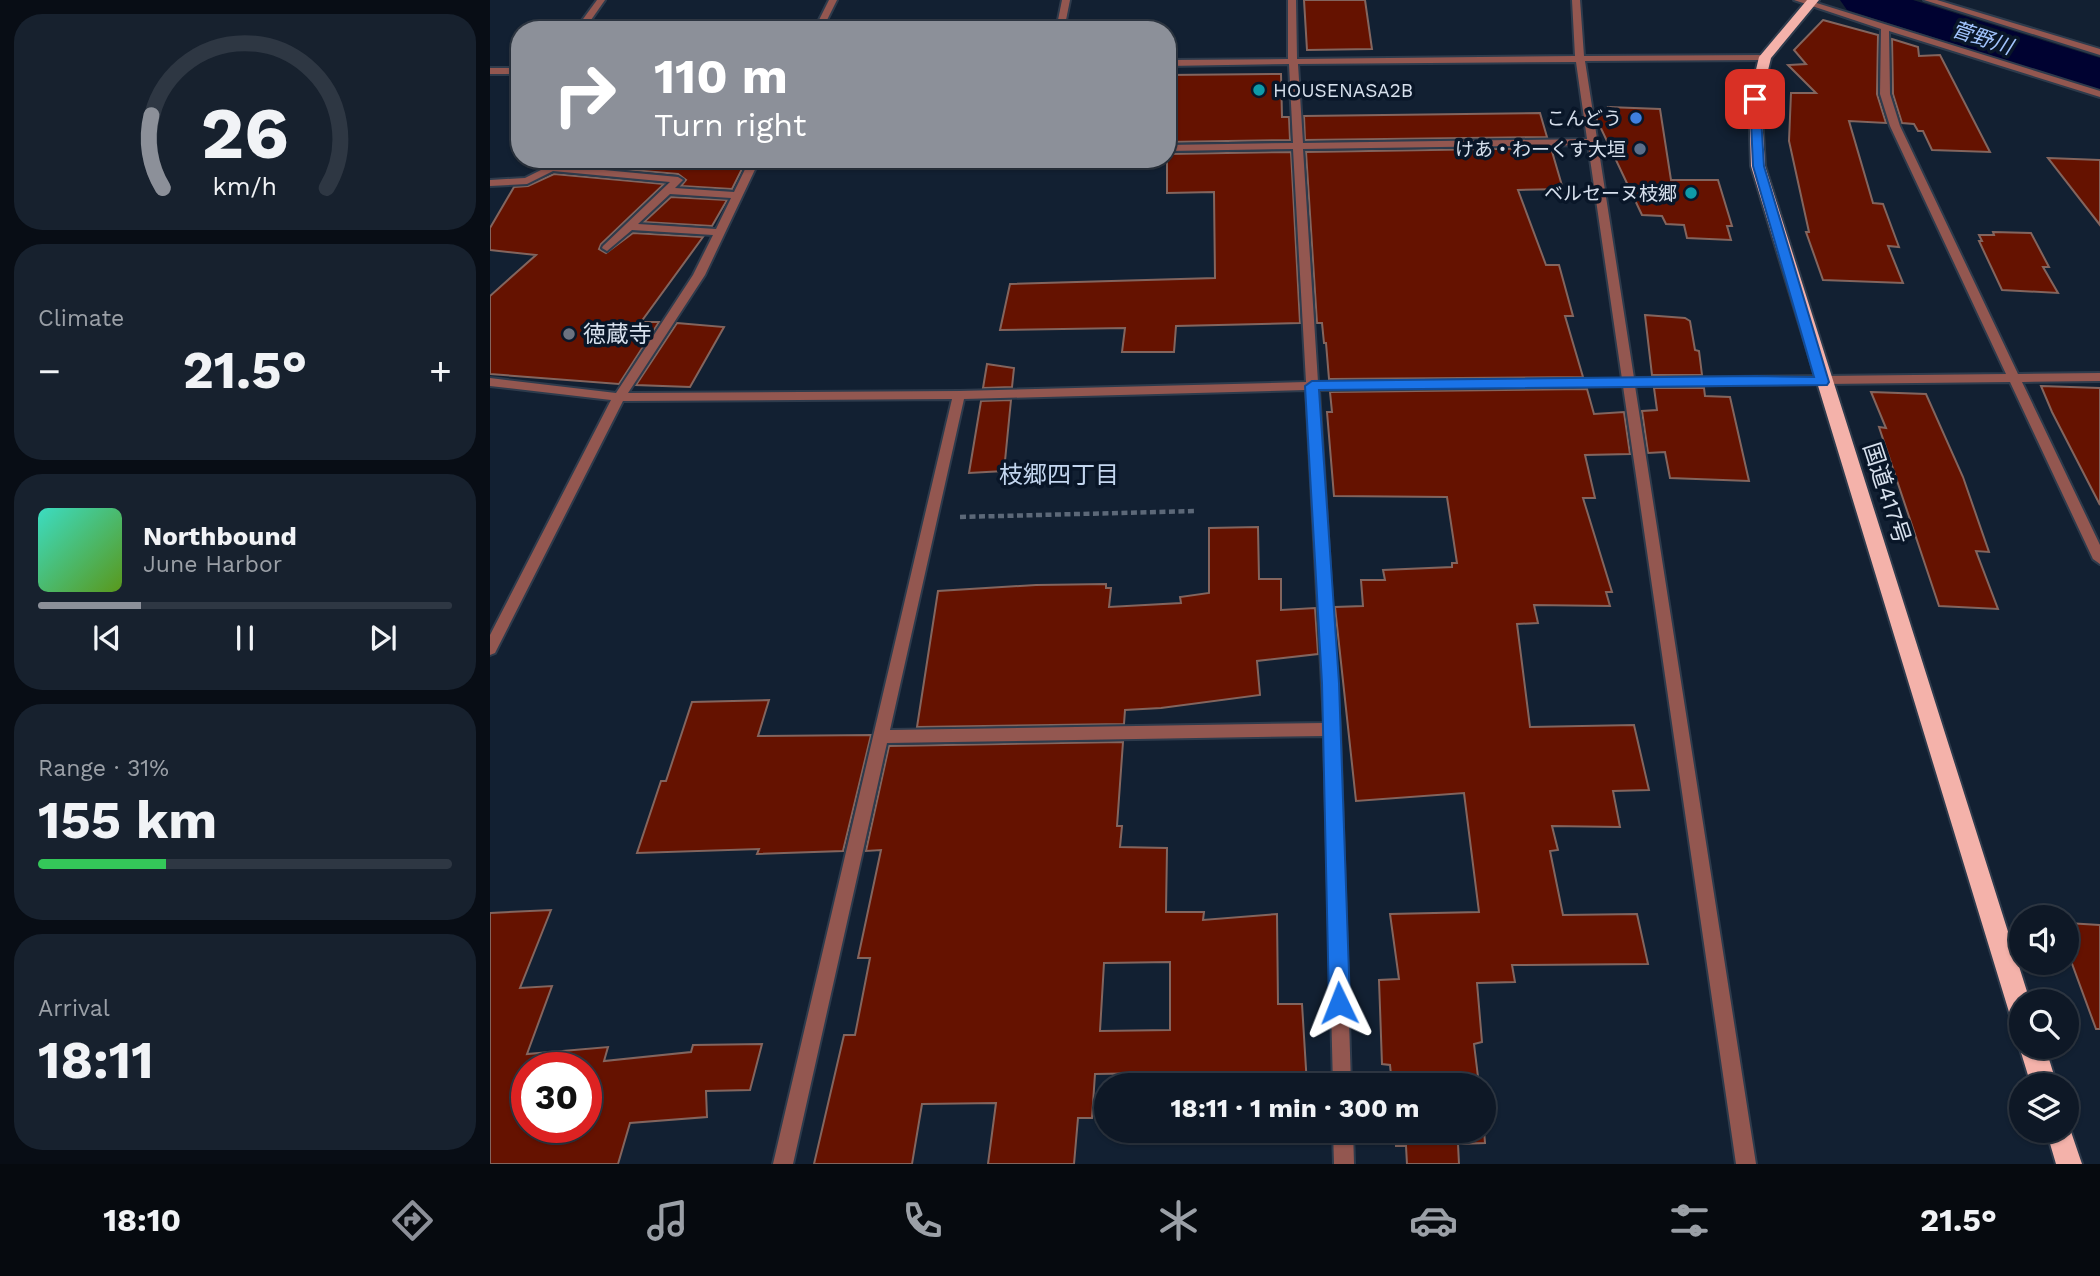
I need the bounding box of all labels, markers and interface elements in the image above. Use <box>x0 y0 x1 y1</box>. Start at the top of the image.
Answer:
water label: 菅野川 <box>1948 16 2018 60</box>
text: 110 m <box>654 47 788 105</box>
icon: right <box>539 49 630 140</box>
pin <box>1725 69 1785 129</box>
place label: HOUSENASA2B <box>1273 79 1413 102</box>
icon: arrive <box>1736 80 1774 118</box>
marker: HOUSENASA2B <box>1251 82 1267 98</box>
text: 26 <box>201 90 289 176</box>
text: Turn right <box>654 106 806 144</box>
place label: こんどう <box>1547 107 1622 130</box>
marker: こんどう <box>1628 110 1644 126</box>
place label: けあ・わーくす大垣 <box>1455 138 1626 161</box>
marker: けあ・わーくす大垣 <box>1632 141 1648 157</box>
text: km/h <box>213 172 277 201</box>
place label: ベルセーヌ枝郷 <box>1544 182 1677 205</box>
marker: ベルセーヌ枝郷 <box>1683 185 1699 201</box>
text: Climate <box>38 305 124 332</box>
place label: 徳蔵寺 <box>583 321 652 348</box>
marker: 徳蔵寺 <box>561 326 577 342</box>
text: 21.5° <box>183 340 307 401</box>
text: − <box>38 349 61 393</box>
text: + <box>429 349 452 393</box>
street label: 国道417号 <box>1858 439 1916 547</box>
district label: 枝郷四丁目 <box>999 461 1119 489</box>
text: Northbound <box>143 521 297 551</box>
text: June Harbor <box>143 551 282 578</box>
icon: previous <box>88 619 126 657</box>
icon: pause <box>226 619 264 657</box>
icon: next <box>364 619 402 657</box>
text: Range · 31% <box>38 755 169 782</box>
text: 155 km <box>38 790 217 851</box>
map controls <box>2009 905 2079 1143</box>
button: sound <box>2009 905 2079 975</box>
position arrow <box>1302 966 1376 1040</box>
button: search <box>2009 989 2079 1059</box>
text: Arrival <box>38 995 110 1022</box>
text: 18:11 <box>38 1030 154 1091</box>
speed limit sign: 30 <box>511 1052 602 1143</box>
button: layers <box>2009 1073 2079 1143</box>
text: 18:11 · 1 min · 300 m <box>1170 1093 1420 1123</box>
icon: directions <box>388 1196 437 1245</box>
icon: music <box>643 1196 692 1245</box>
icon: phone <box>898 1196 947 1245</box>
icon: climate <box>1154 1196 1203 1245</box>
icon: car <box>1409 1196 1458 1245</box>
icon: filters <box>1665 1196 1714 1245</box>
text: 18:10 <box>103 1201 181 1239</box>
text: 21.5° <box>1920 1201 1997 1239</box>

